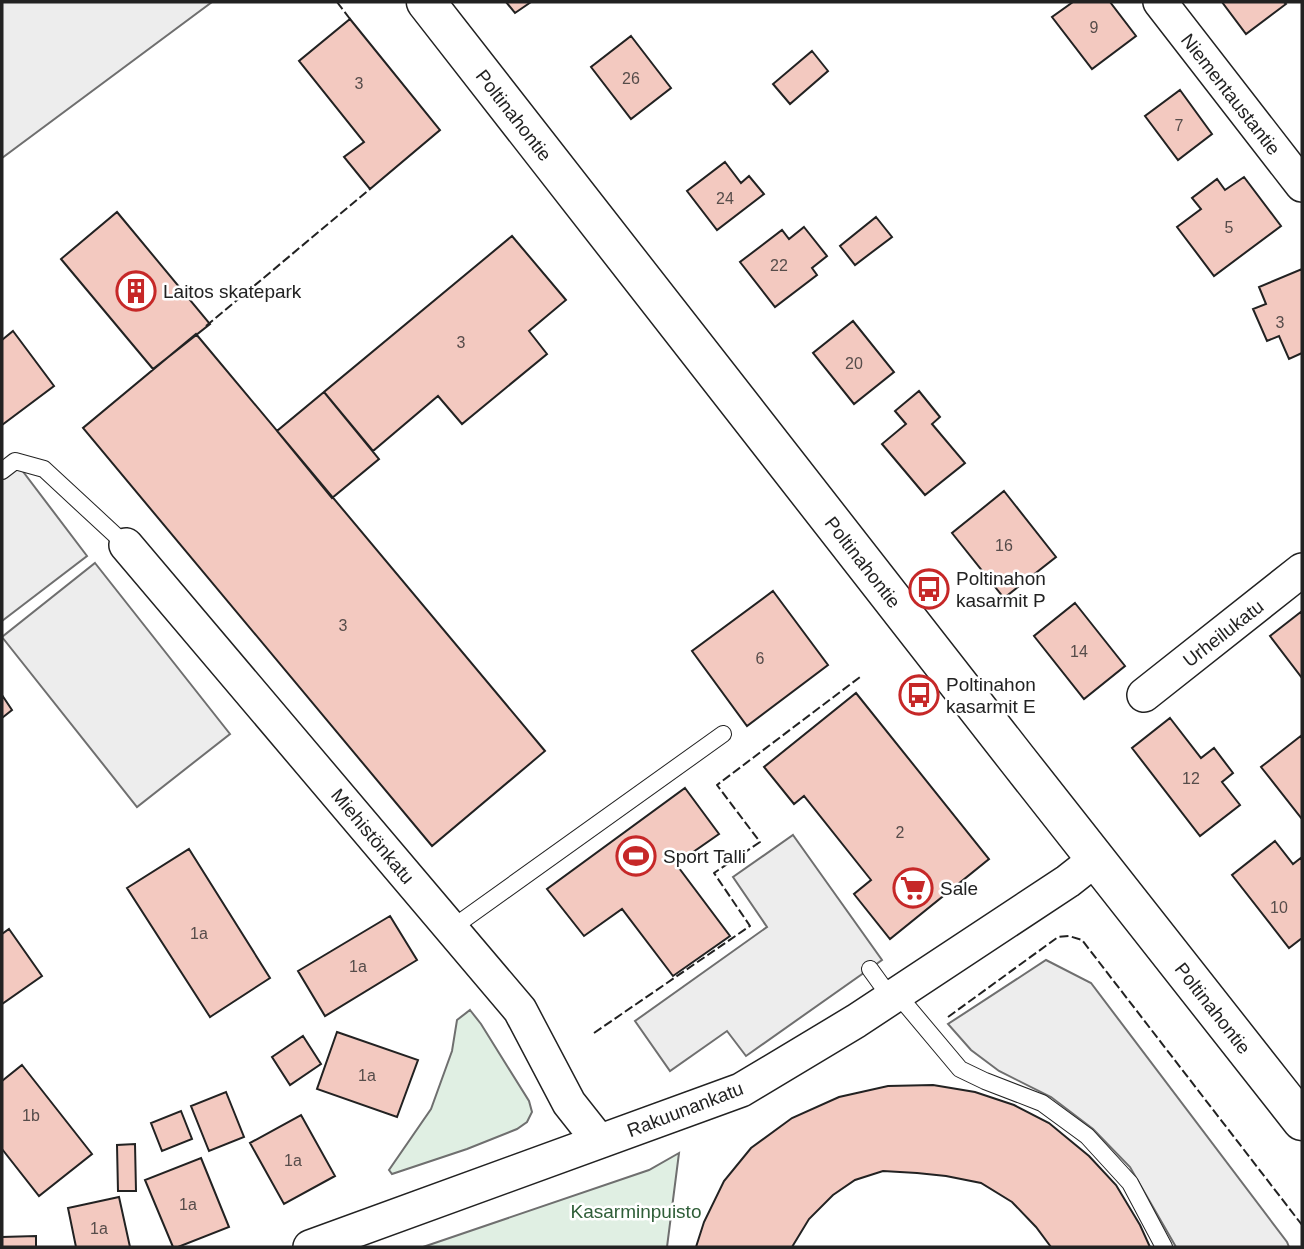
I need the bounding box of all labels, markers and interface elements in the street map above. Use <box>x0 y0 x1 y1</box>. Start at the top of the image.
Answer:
house number: 9 <box>1090 19 1099 36</box>
street label: Niementaustantie <box>1177 30 1284 159</box>
street label: Poltinahontie <box>472 66 556 165</box>
house number: 26 <box>622 70 640 87</box>
house number: 3 <box>355 75 364 92</box>
house number: 7 <box>1175 117 1184 134</box>
house number: 24 <box>716 190 734 207</box>
house number: 5 <box>1225 219 1234 236</box>
house number: 22 <box>770 257 788 274</box>
building icon: Laitos skatepark <box>115 270 157 312</box>
place label: Laitos skatepark <box>163 281 302 302</box>
house number: 3 <box>1276 314 1285 331</box>
house number: 3 <box>457 334 466 351</box>
house number: 20 <box>845 355 863 372</box>
street label: Poltinahontie <box>821 513 905 612</box>
house number: 16 <box>995 537 1013 554</box>
bus stop icon: Poltinahon kasarmit P <box>908 568 950 610</box>
place label: Poltinahon kasarmit P <box>956 568 1046 611</box>
street label: Urheilukatu <box>1179 596 1268 671</box>
house number: 3 <box>339 617 348 634</box>
house number: 14 <box>1070 643 1088 660</box>
house number: 6 <box>756 650 765 667</box>
bus stop icon: Poltinahon kasarmit E <box>898 674 940 716</box>
place label: Poltinahon kasarmit E <box>946 674 1036 717</box>
house number: 12 <box>1182 770 1200 787</box>
street label: Miehistönkatu <box>327 785 418 888</box>
house number: 2 <box>896 824 905 841</box>
sports icon: Sport Talli <box>615 835 657 877</box>
place label: Sport Talli <box>663 846 746 867</box>
supermarket icon: Sale <box>892 867 934 909</box>
place label: Sale <box>940 878 978 899</box>
house number: 10 <box>1270 899 1288 916</box>
house number: 1a <box>190 925 208 942</box>
house number: 1a <box>349 958 367 975</box>
street label: Poltinahontie <box>1171 959 1255 1058</box>
house number: 1a <box>358 1067 376 1084</box>
street label: Rakuunankatu <box>624 1078 746 1141</box>
house number: 1b <box>22 1107 40 1124</box>
house number: 1a <box>284 1152 302 1169</box>
house number: 1a <box>179 1196 197 1213</box>
park label: Kasarminpuisto <box>571 1201 701 1222</box>
house number: 1a <box>90 1220 108 1237</box>

